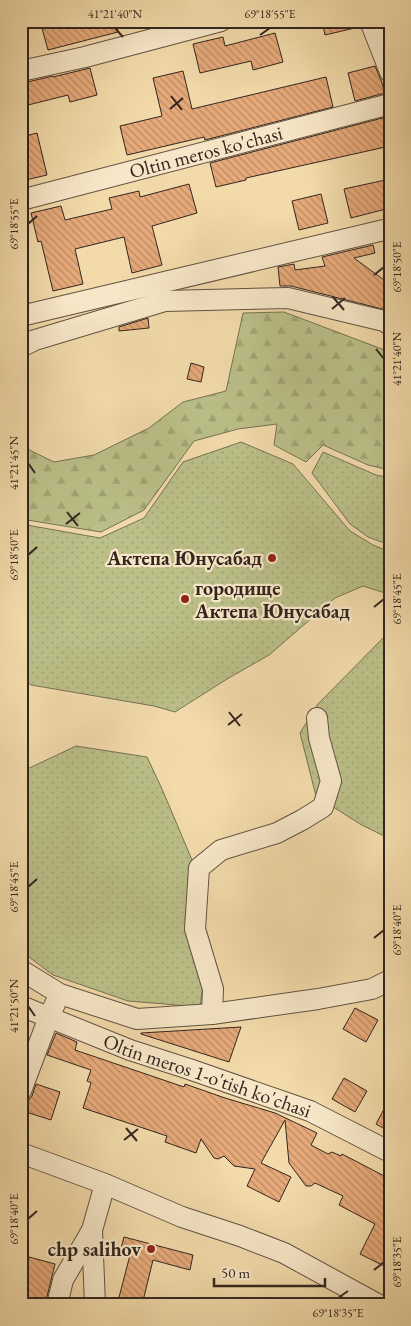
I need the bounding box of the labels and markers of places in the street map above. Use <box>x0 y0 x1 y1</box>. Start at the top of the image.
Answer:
place label: Актепа Юнусабад <box>106 545 262 571</box>
marker: Актепа Юнусабад <box>266 552 278 564</box>
place label: городище Актепа Юнусабад <box>194 575 350 624</box>
marker: городище Актепа Юнусабад <box>179 593 191 605</box>
place label: chp salihov <box>48 1236 141 1262</box>
marker: chp salihov <box>145 1243 157 1255</box>

